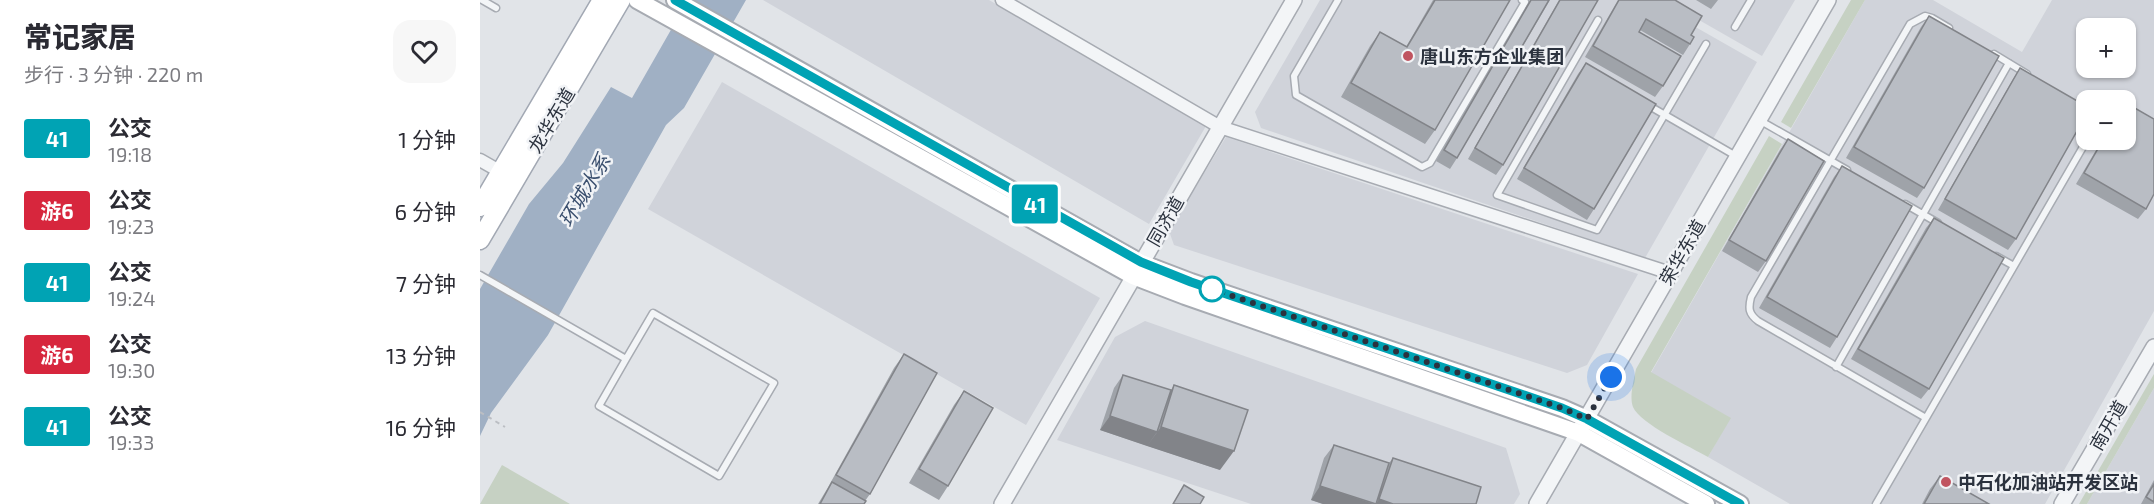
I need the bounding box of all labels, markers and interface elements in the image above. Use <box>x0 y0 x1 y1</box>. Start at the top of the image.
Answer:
map controls <box>2076 18 2136 150</box>
button: + <box>2076 18 2136 78</box>
text: 常记家居 <box>24 19 136 53</box>
button: heart <box>393 20 456 83</box>
place label: 唐山东方企业集团 <box>1420 45 1564 67</box>
marker: 唐山东方企业集团 <box>1401 49 1415 63</box>
text: 步行 · 3 分钟 · 220 m <box>24 62 203 86</box>
street label: 龙华东道 <box>523 83 579 157</box>
button: − <box>2076 90 2136 150</box>
text: 公交 <box>108 114 152 140</box>
text: 41 <box>46 126 68 151</box>
text: 1 分钟 <box>398 126 456 152</box>
text: 19:18 <box>108 142 152 166</box>
water label: 环城水系 <box>553 149 615 230</box>
line badge: 41 <box>1008 184 1062 224</box>
text: 公交 <box>108 186 152 212</box>
text: 41 <box>1024 192 1046 217</box>
street label: 同济道 <box>1142 192 1188 250</box>
text: 游6 <box>40 198 74 223</box>
text: 6 分钟 <box>395 198 456 224</box>
text: 19:23 <box>108 214 154 238</box>
street label: 荣华东道 <box>1654 215 1710 289</box>
text: 公交 <box>108 258 152 284</box>
text: 41 <box>46 270 68 295</box>
text: 7 分钟 <box>396 270 456 296</box>
unlabelled marker <box>1199 276 1225 302</box>
text: 19:24 <box>108 286 156 310</box>
text: 公交 <box>108 330 152 356</box>
text: 游6 <box>40 342 74 367</box>
text: 13 分钟 <box>386 342 456 368</box>
text: 19:30 <box>108 358 155 382</box>
your location <box>1596 362 1626 392</box>
street label: 南开道 <box>2085 396 2131 454</box>
text: 公交 <box>108 402 152 428</box>
text: 41 <box>46 414 68 439</box>
text: 16 分钟 <box>386 414 456 440</box>
text: 19:33 <box>108 430 154 454</box>
place label: 中石化加油站开发区站 <box>1958 471 2138 493</box>
marker: 中石化加油站开发区站 <box>1939 475 1953 489</box>

